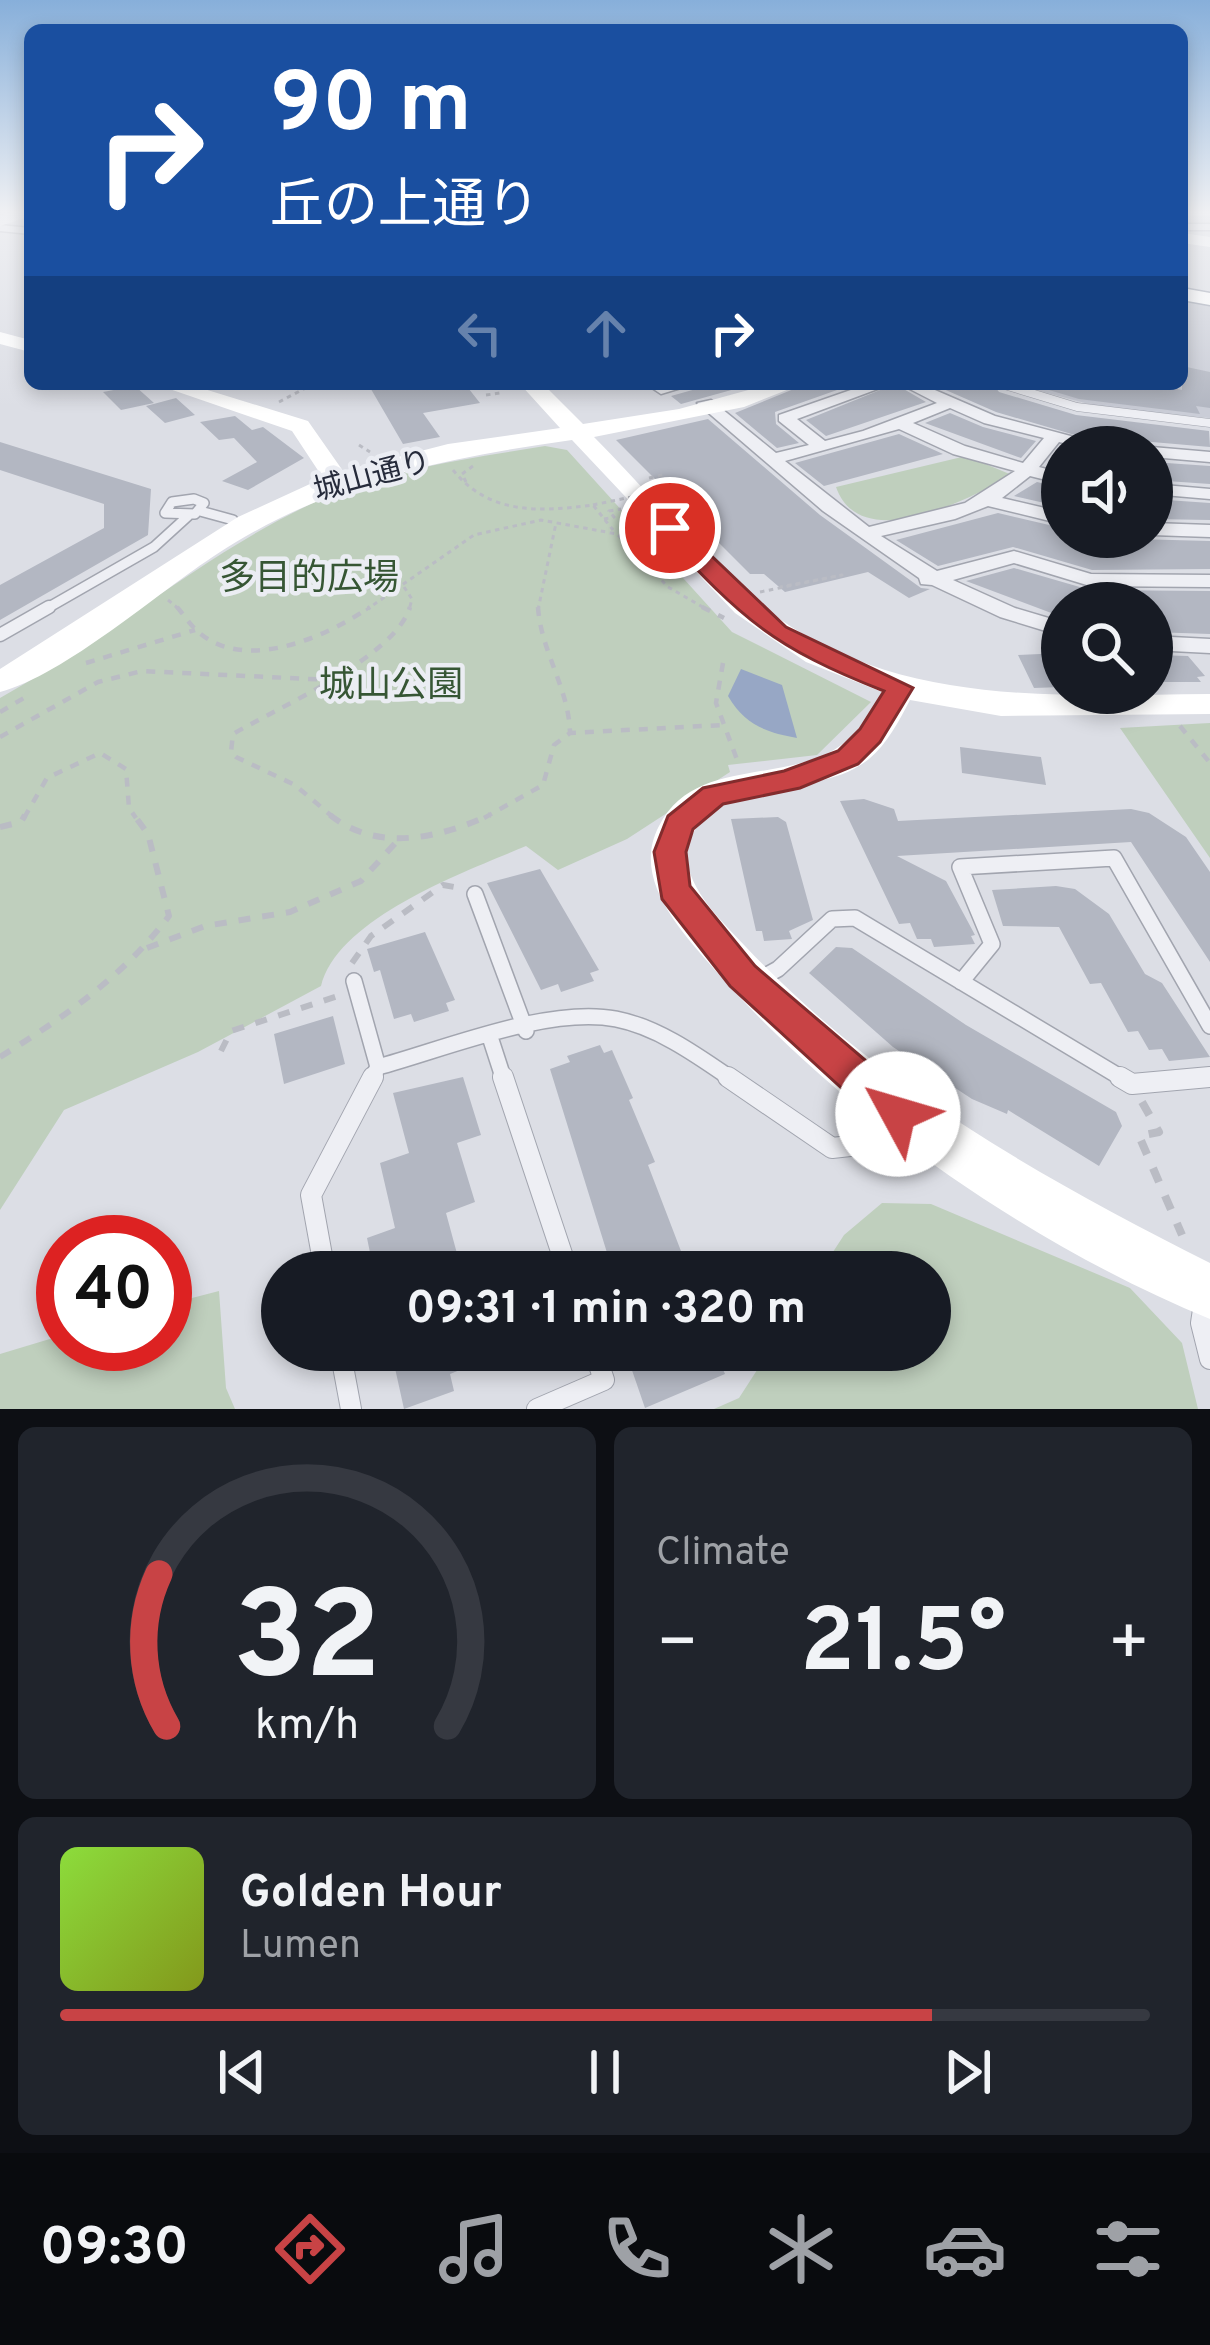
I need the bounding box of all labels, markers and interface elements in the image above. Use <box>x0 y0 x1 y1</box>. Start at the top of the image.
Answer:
text: 90 m <box>270 55 472 161</box>
icon: right <box>72 72 228 228</box>
text: 丘の上通り <box>270 174 540 243</box>
icon: left <box>447 300 513 366</box>
icon: ahead <box>573 300 639 366</box>
icon: right <box>699 300 765 366</box>
map controls <box>1041 426 1173 714</box>
button: sound <box>1041 426 1173 558</box>
street label: 城山通り <box>310 444 435 511</box>
pin <box>619 477 721 579</box>
icon: arrive <box>637 495 703 561</box>
park label: 多目的広場 <box>219 557 399 603</box>
button: search <box>1041 582 1173 714</box>
park label: 城山公園 <box>319 664 463 710</box>
position arrow <box>835 1051 961 1177</box>
speed limit sign: 40 <box>36 1215 192 1371</box>
text: 09:31 · 1 min · 320 m <box>406 1282 806 1339</box>
text: Climate <box>656 1530 790 1579</box>
text: 32 <box>233 1565 381 1723</box>
text: 21.5° <box>800 1590 1006 1703</box>
text: − <box>656 1605 699 1688</box>
text: + <box>1107 1605 1150 1688</box>
text: km/h <box>255 1700 359 1754</box>
text: Golden Hour <box>240 1866 502 1923</box>
text: Lumen <box>240 1923 361 1972</box>
icon: previous <box>209 2039 275 2105</box>
icon: pause <box>572 2039 638 2105</box>
icon: next <box>935 2039 1001 2105</box>
icon: directions <box>268 2207 352 2291</box>
icon: music <box>432 2207 516 2291</box>
icon: phone <box>595 2207 679 2291</box>
icon: climate <box>759 2207 843 2291</box>
icon: car <box>923 2207 1007 2291</box>
icon: filters <box>1086 2207 1170 2291</box>
text: 09:30 <box>40 2215 189 2284</box>

